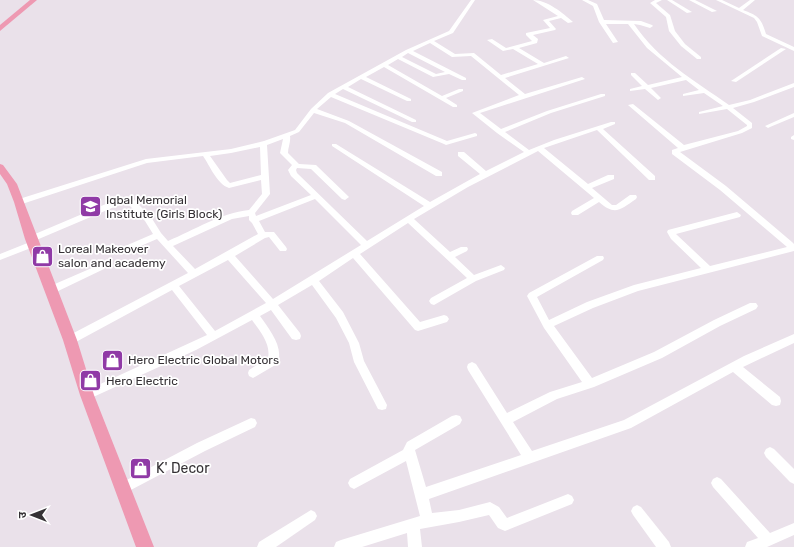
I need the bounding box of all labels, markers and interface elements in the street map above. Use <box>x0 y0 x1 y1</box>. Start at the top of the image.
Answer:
place label: Iqbal Memorial Institute (Girls Block) <box>106 193 222 221</box>
school or university icon: Iqbal Memorial Institute (Girls Block) <box>78 194 104 220</box>
place label: Loreal Makeover salon and academy <box>58 242 166 270</box>
shop icon: Loreal Makeover salon and academy <box>29 243 55 269</box>
shop icon: Hero Electric Global Motors <box>99 347 125 373</box>
place label: Hero Electric Global Motors <box>128 353 279 367</box>
shop icon: Hero Electric <box>77 368 103 394</box>
place label: Hero Electric <box>106 374 178 388</box>
shop icon: K' Decor <box>127 455 153 481</box>
place label: K' Decor <box>156 460 210 477</box>
north arrow <box>12 495 52 535</box>
text: उ <box>16 511 29 518</box>

